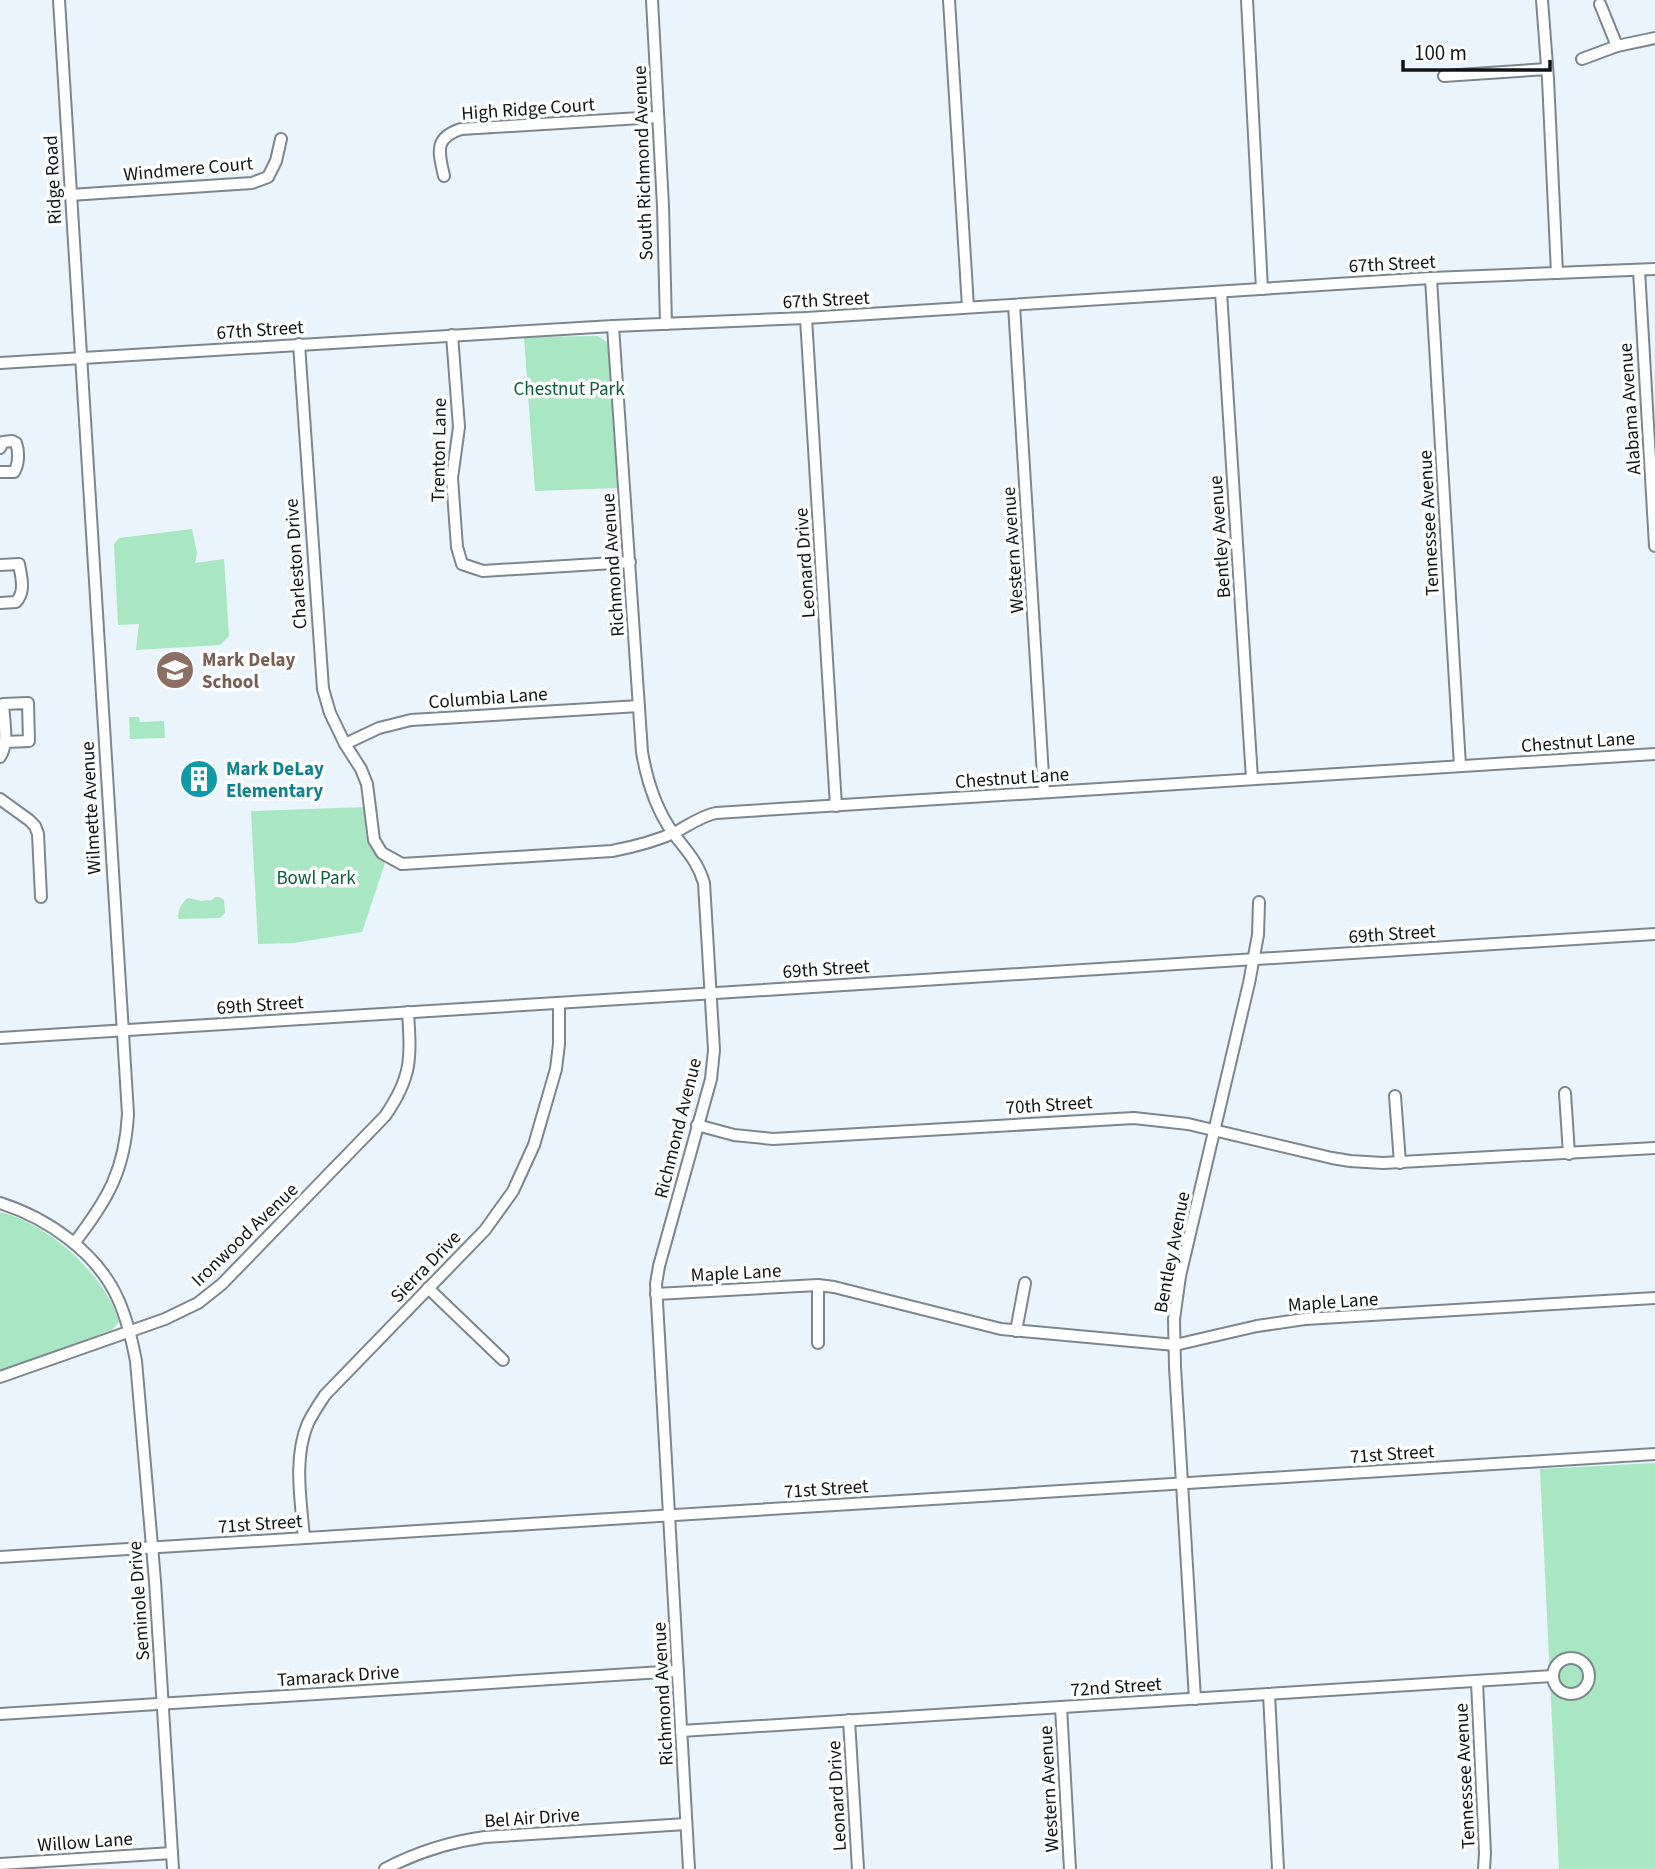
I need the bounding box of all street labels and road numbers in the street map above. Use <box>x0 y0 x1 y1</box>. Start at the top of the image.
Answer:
street label: South Richmond Avenue <box>627 65 660 261</box>
street label: High Ridge Court <box>460 91 596 128</box>
street label: Ridge Road <box>38 135 69 225</box>
street label: Windmere Court <box>122 150 255 189</box>
street label: 67th Street <box>1348 249 1437 280</box>
street label: 67th Street <box>782 285 871 316</box>
street label: 67th Street <box>216 314 305 347</box>
street label: Alabama Avenue <box>1612 342 1649 476</box>
street label: Trenton Lane <box>425 397 454 503</box>
street label: Tennessee Avenue <box>1412 449 1447 596</box>
street label: Bentley Avenue <box>1203 475 1238 599</box>
street label: Western Avenue <box>996 486 1031 614</box>
street label: Richmond Avenue <box>595 492 632 638</box>
street label: Charleston Drive <box>278 498 315 630</box>
street label: Leonard Drive <box>788 507 823 619</box>
street label: Columbia Lane <box>428 681 549 716</box>
street label: Chestnut Lane <box>1520 725 1636 760</box>
street label: Wilmette Avenue <box>75 741 108 875</box>
street label: Chestnut Lane <box>954 761 1070 796</box>
street label: 69th Street <box>1348 918 1437 951</box>
street label: 69th Street <box>782 953 871 986</box>
street label: 69th Street <box>216 989 305 1022</box>
street label: Richmond Avenue <box>648 1055 709 1201</box>
street label: 70th Street <box>1005 1089 1094 1122</box>
street label: Ironwood Avenue <box>186 1177 304 1293</box>
street label: Bentley Avenue <box>1147 1189 1197 1315</box>
street label: Sierra Drive <box>385 1225 468 1309</box>
street label: Maple Lane <box>690 1258 782 1289</box>
street label: Maple Lane <box>1287 1286 1379 1319</box>
street label: 71st Street <box>1349 1438 1436 1471</box>
street label: 71st Street <box>783 1473 870 1506</box>
street label: 71st Street <box>217 1508 304 1541</box>
street label: Seminole Drive <box>122 1540 157 1662</box>
street label: Richmond Avenue <box>646 1621 681 1766</box>
street label: Tamarack Drive <box>276 1659 400 1694</box>
street label: 72nd Street <box>1070 1671 1163 1704</box>
street label: Tennessee Avenue <box>1448 1702 1483 1849</box>
street label: Western Avenue <box>1033 1725 1066 1853</box>
street label: Leonard Drive <box>821 1740 854 1852</box>
street label: Bel Air Drive <box>483 1802 581 1835</box>
street label: Willow Lane <box>36 1826 134 1859</box>

